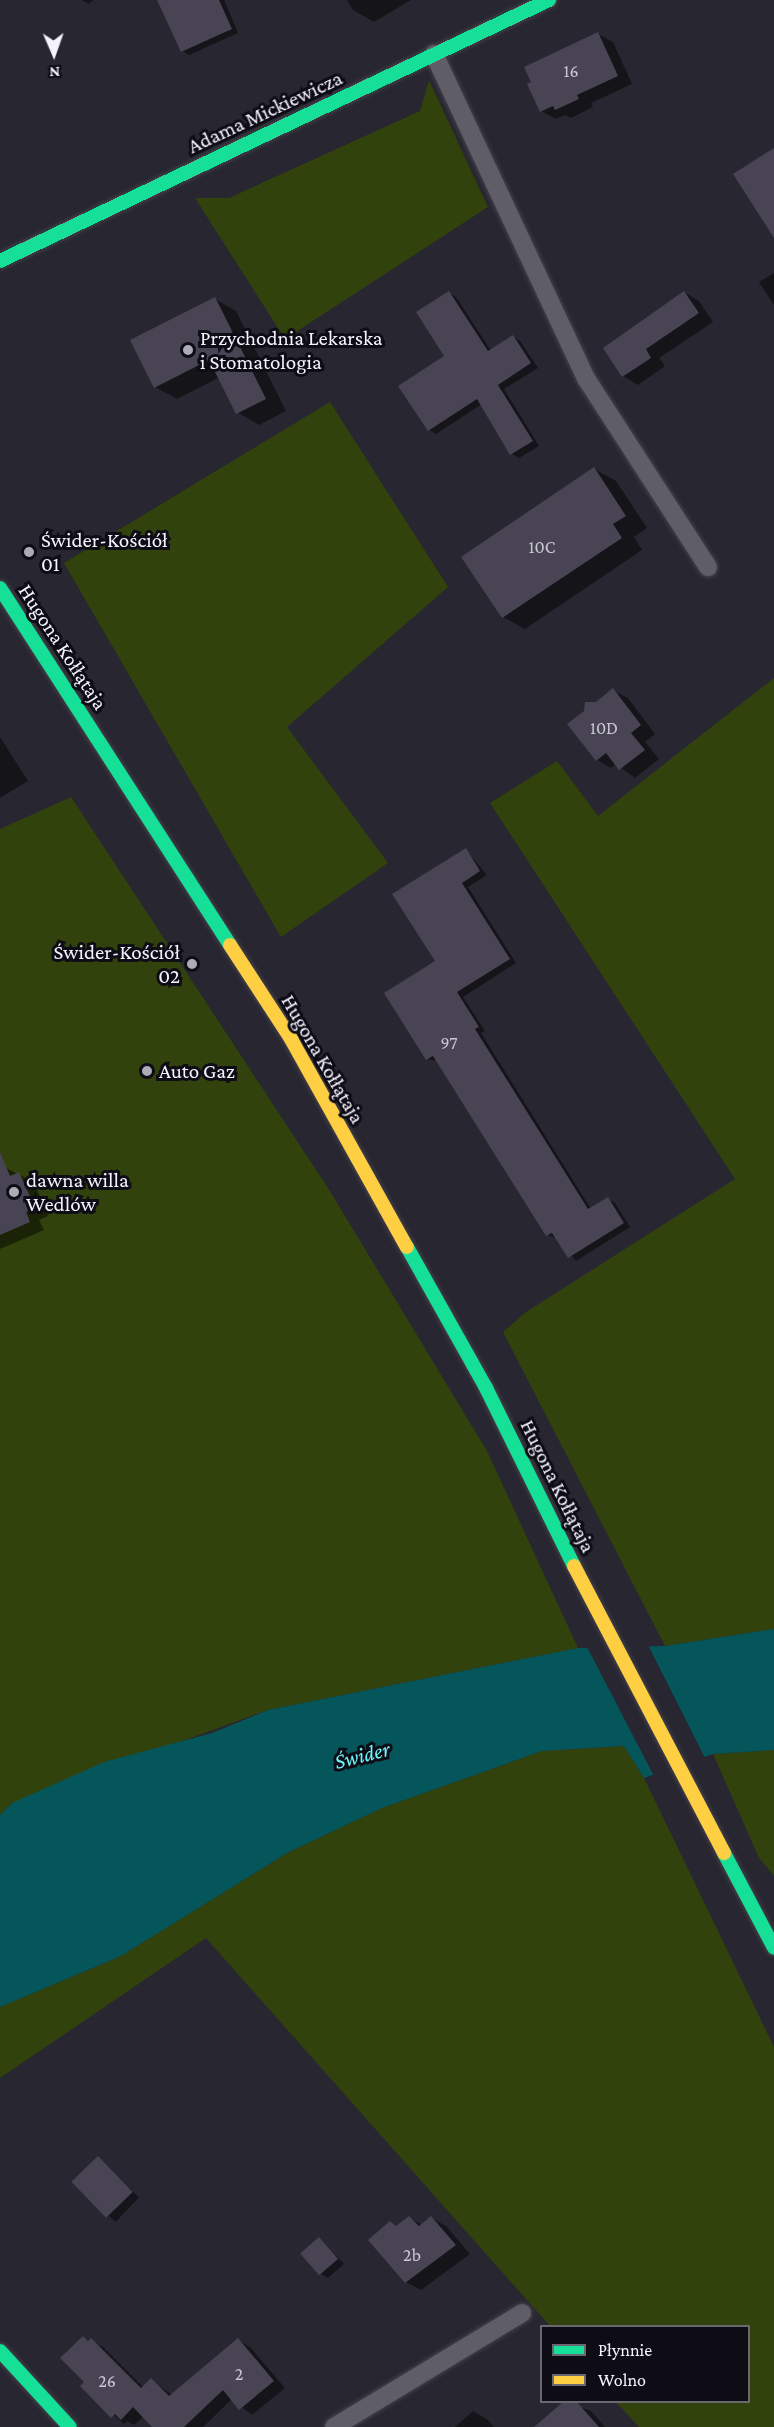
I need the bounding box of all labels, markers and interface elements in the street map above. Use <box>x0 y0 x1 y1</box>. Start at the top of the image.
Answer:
north arrow <box>24 24 84 84</box>
house number: 16 <box>563 60 579 82</box>
text: N <box>49 64 60 81</box>
street label: Adama Mickiewicza <box>184 65 346 159</box>
place label: Przychodnia Lekarska i Stomatologia <box>200 325 383 375</box>
marker: Przychodnia Lekarska i Stomatologia <box>181 343 195 357</box>
place label: Świder-Kościół 01 <box>41 527 168 577</box>
house number: 10C <box>529 536 555 558</box>
marker: Świder-Kościół 01 <box>22 545 36 559</box>
street label: Hugona Kołłątaja <box>13 579 113 715</box>
house number: 10D <box>590 717 618 739</box>
place label: Świder-Kościół 02 <box>53 939 180 989</box>
marker: Świder-Kościół 02 <box>185 957 199 971</box>
street label: Hugona Kołłątaja <box>276 990 370 1128</box>
house number: 97 <box>440 1032 458 1054</box>
place label: Auto Gaz <box>159 1058 235 1084</box>
marker: Auto Gaz <box>140 1064 154 1078</box>
place label: dawna willa Wedlów <box>26 1167 129 1217</box>
marker: dawna willa Wedlów <box>7 1185 21 1199</box>
street label: Hugona Kołłątaja <box>515 1415 601 1557</box>
water label: Świder <box>331 1735 393 1775</box>
house number: 2b <box>403 2244 421 2266</box>
legend <box>540 2325 750 2403</box>
text: Płynnie <box>598 2340 652 2360</box>
house number: 2 <box>235 2363 243 2385</box>
house number: 26 <box>98 2370 116 2392</box>
text: Wolno <box>598 2370 646 2390</box>

